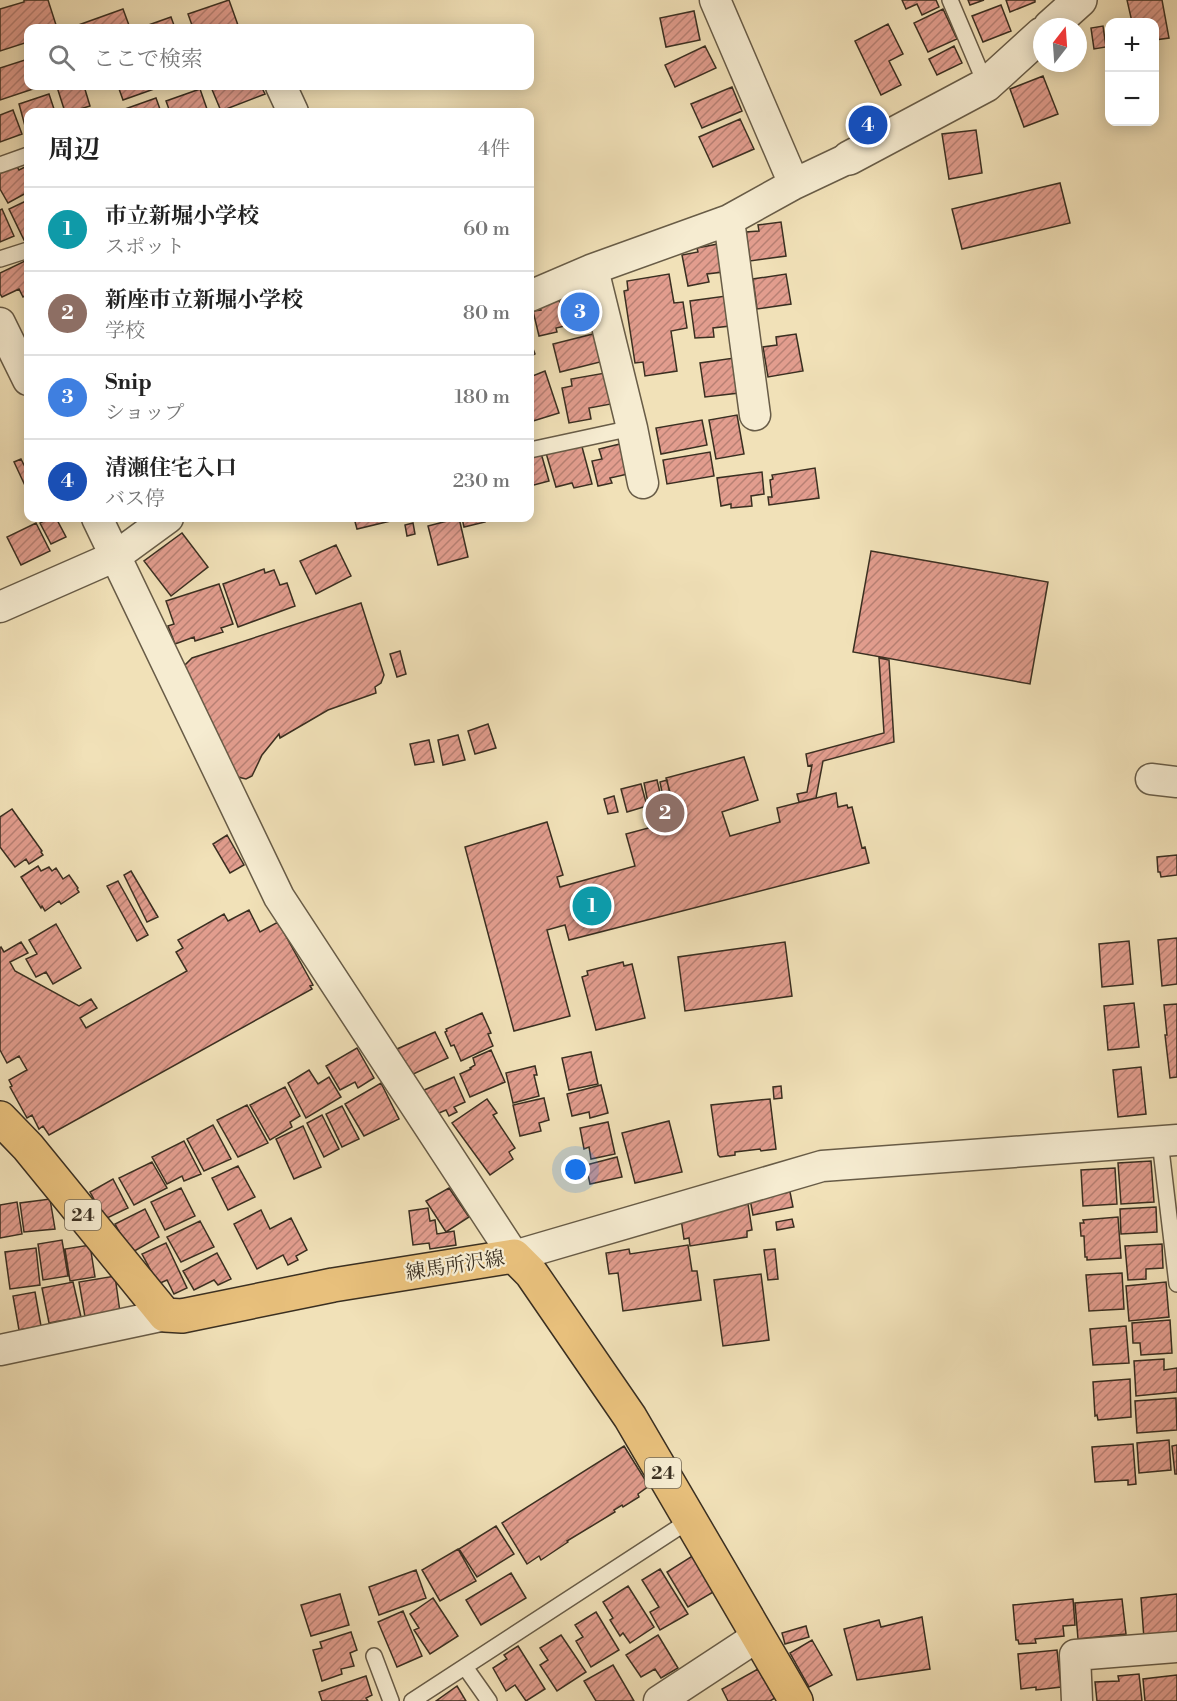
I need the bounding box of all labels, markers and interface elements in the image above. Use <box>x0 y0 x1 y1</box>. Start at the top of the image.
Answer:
north arrow <box>1033 18 1087 72</box>
map controls <box>1105 18 1159 126</box>
button: + <box>1105 18 1159 72</box>
search box <box>24 24 534 90</box>
icon: search <box>45 41 78 74</box>
text: ここで検索 <box>93 46 203 73</box>
button: − <box>1105 72 1159 126</box>
pin: 4 <box>848 102 888 148</box>
text: 周辺 <box>48 134 100 166</box>
text: 4件 <box>478 137 510 162</box>
text: 市立新堀小学校 <box>105 203 259 230</box>
text: 1 <box>63 217 72 242</box>
text: 60 m <box>463 217 510 242</box>
text: スポット <box>105 235 185 260</box>
text: 新座市立新堀小学校 <box>105 287 303 314</box>
pin: 3 <box>560 290 600 334</box>
text: 2 <box>61 301 74 326</box>
text: 80 m <box>463 301 510 326</box>
text: 学校 <box>105 319 145 344</box>
text: Snip <box>105 369 152 396</box>
text: 3 <box>61 385 74 410</box>
text: 180 m <box>455 385 510 410</box>
text: ショップ <box>105 401 185 426</box>
text: 清瀬住宅入口 <box>105 455 237 482</box>
text: 4 <box>61 469 74 494</box>
text: 230 m <box>453 469 510 494</box>
text: バス停 <box>105 487 165 512</box>
pin: 2 <box>646 790 684 836</box>
pin: 1 <box>572 884 612 928</box>
your location <box>561 1155 590 1184</box>
road number: 24 <box>65 1200 101 1230</box>
street label: 練馬所沢線 <box>404 1246 507 1287</box>
road number: 24 <box>645 1458 681 1488</box>

